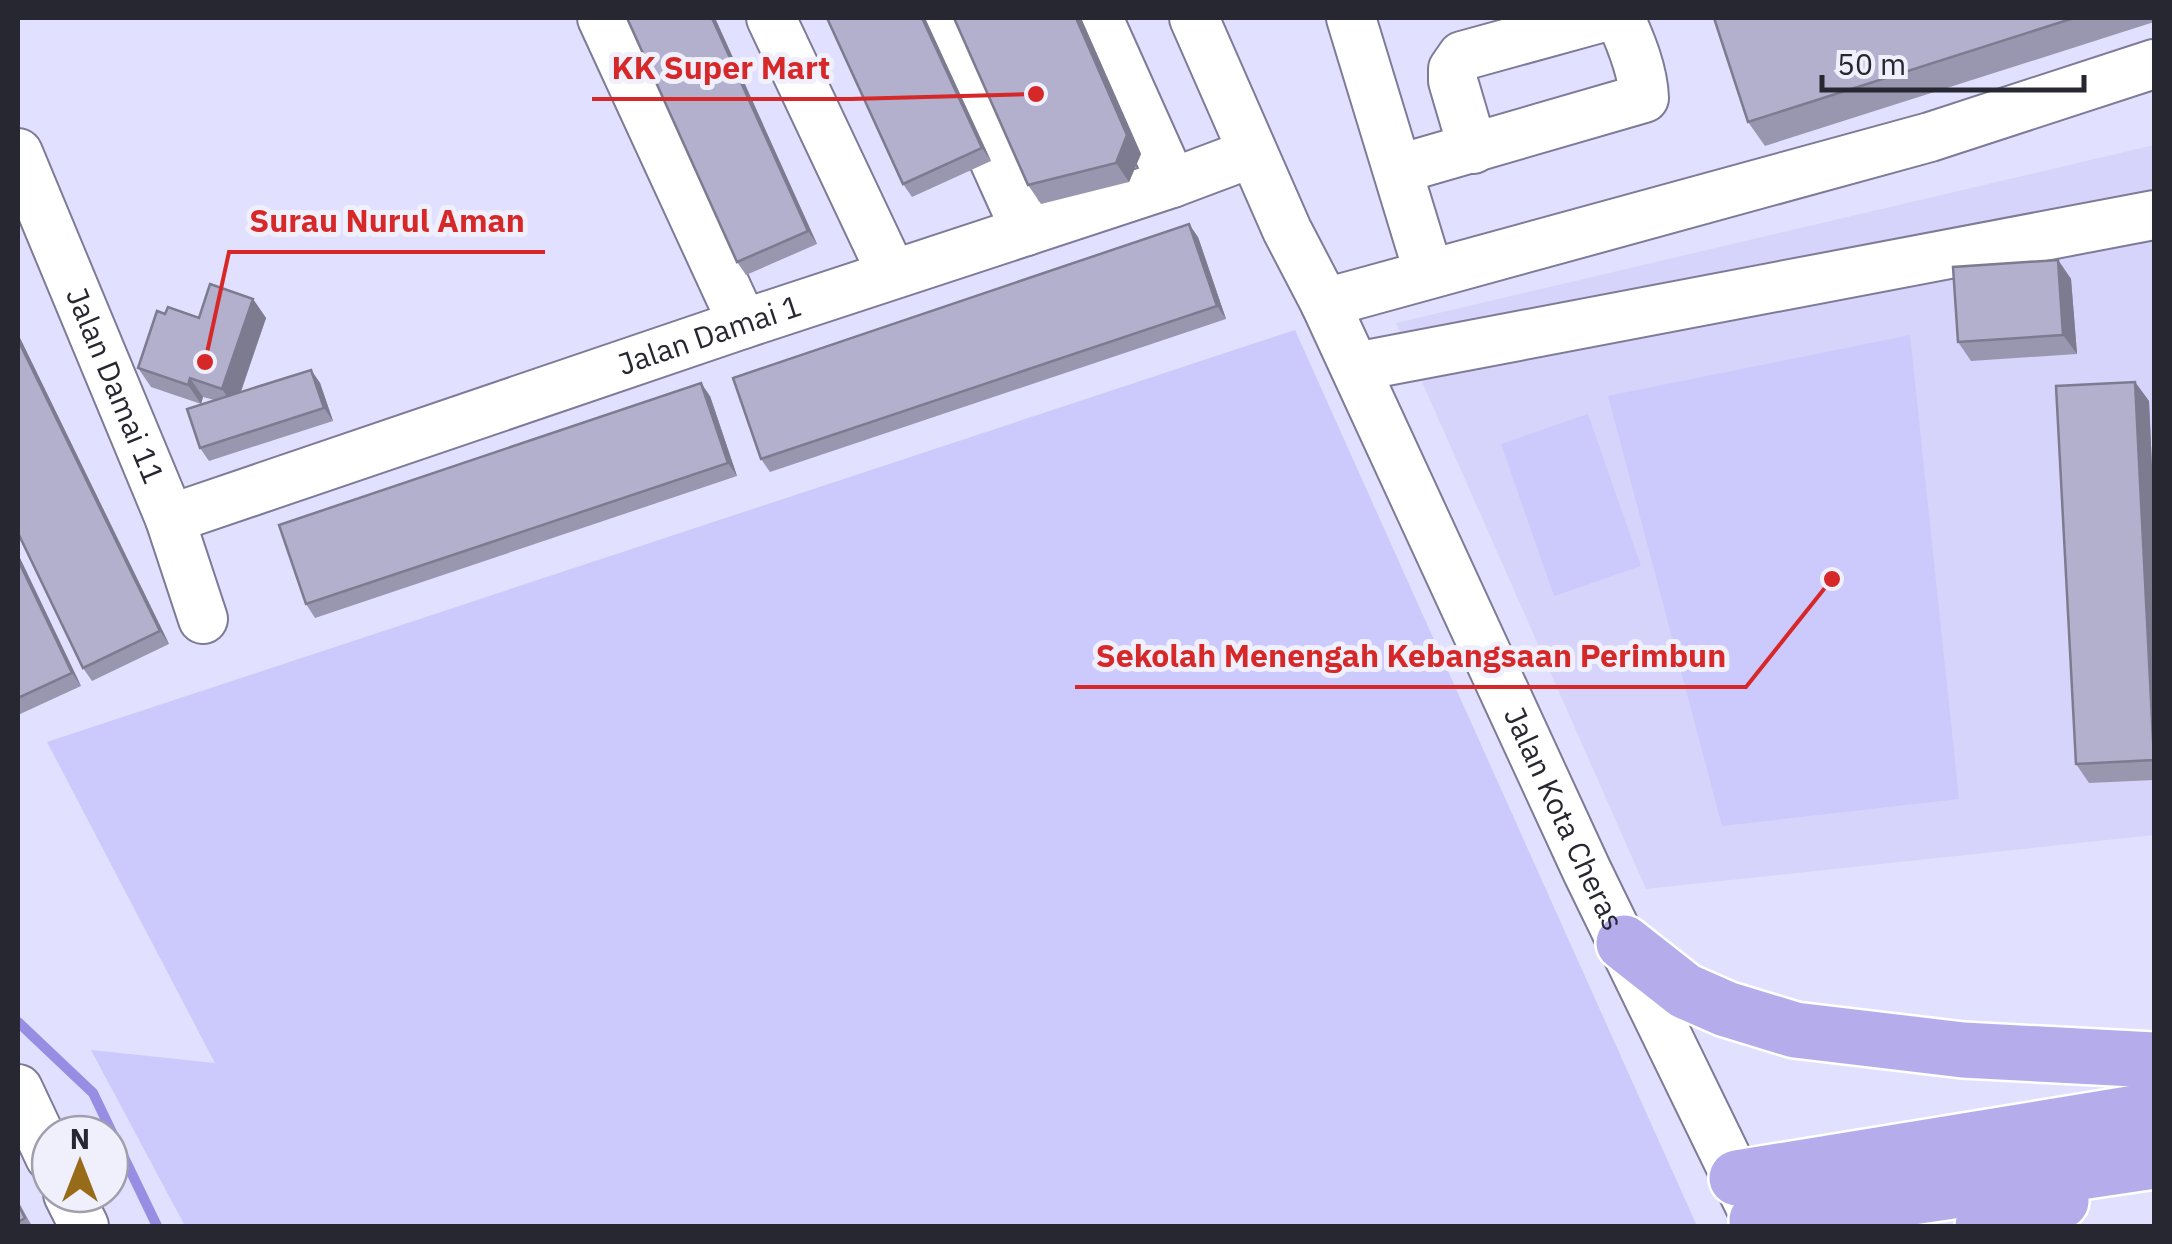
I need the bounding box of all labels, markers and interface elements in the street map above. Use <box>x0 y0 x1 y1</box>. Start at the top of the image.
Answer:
scale bar <box>1822 30 2084 92</box>
callout: KK Super Mart <box>592 37 851 99</box>
text: 50 m <box>1837 44 1906 83</box>
text: KK Super Mart <box>612 46 830 88</box>
callout: Surau Nurul Aman <box>229 190 545 252</box>
text: Surau Nurul Aman <box>249 199 525 241</box>
street label: Jalan Damai 11 <box>58 281 174 489</box>
street label: Jalan Damai 1 <box>613 285 806 383</box>
callout: Sekolah Menengah Kebangsaan Perimbun <box>1075 625 1746 687</box>
text: Sekolah Menengah Kebangsaan Perimbun <box>1096 634 1726 676</box>
street label: Jalan Kota Cheras <box>1496 700 1634 936</box>
north arrow <box>30 1114 130 1214</box>
text: N <box>70 1120 90 1157</box>

